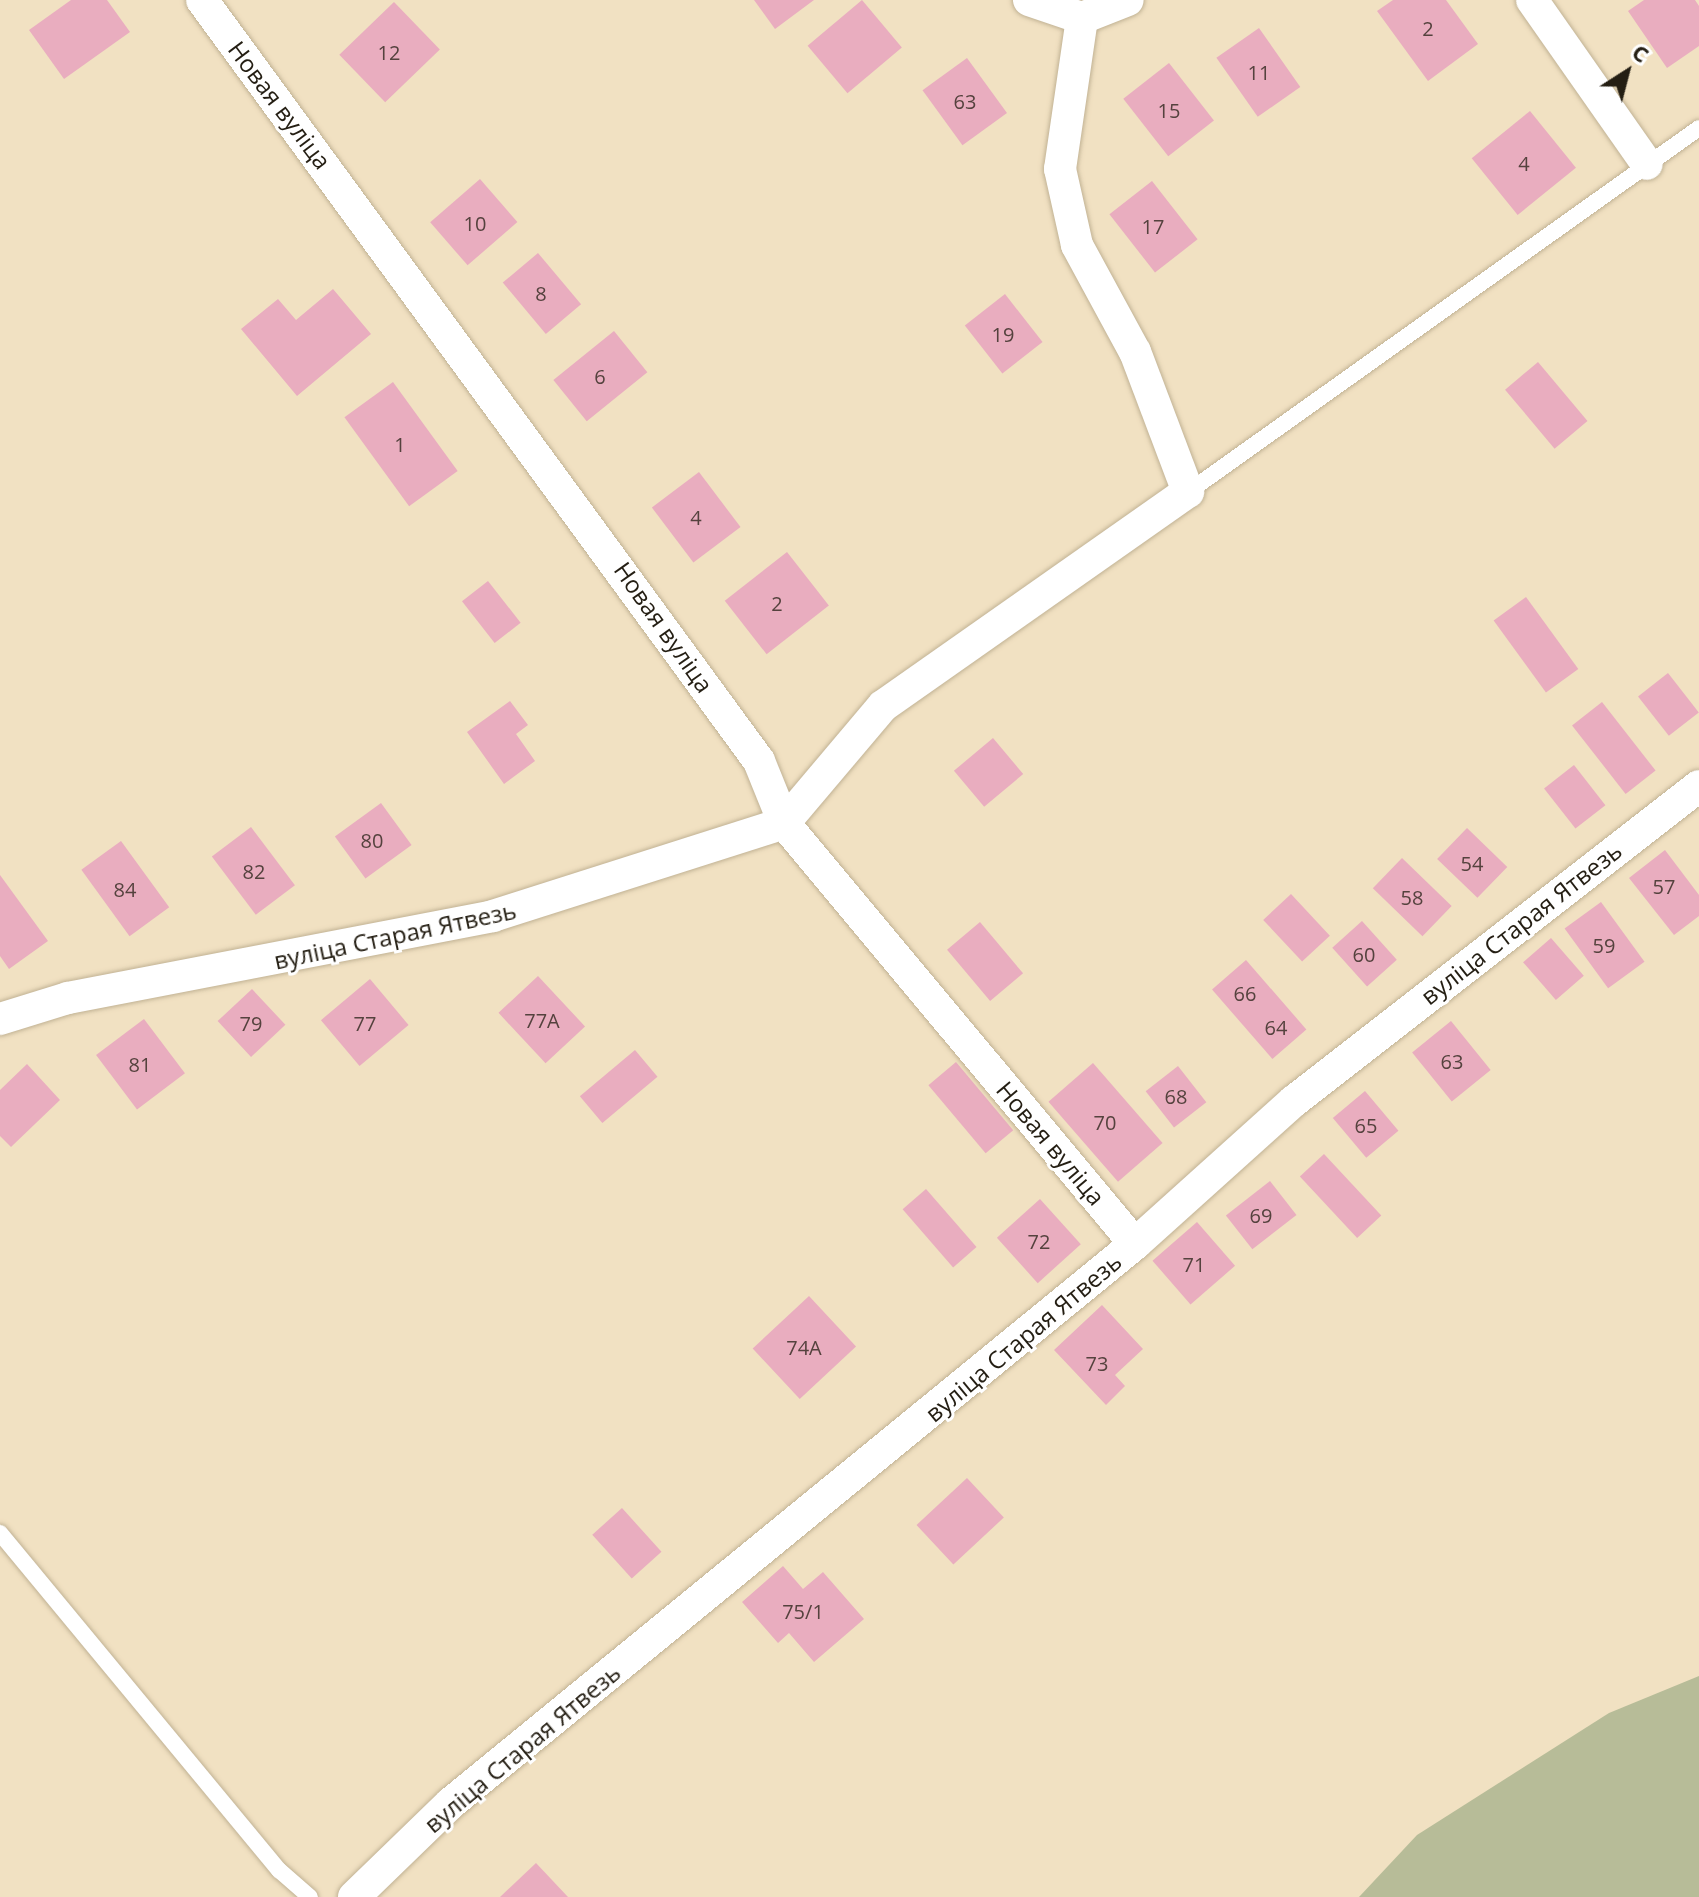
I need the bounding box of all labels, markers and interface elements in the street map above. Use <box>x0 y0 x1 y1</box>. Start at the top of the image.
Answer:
house number: 2 <box>1422 16 1434 40</box>
north arrow <box>1587 32 1667 112</box>
street label: Новая вуліца <box>223 35 337 175</box>
text: С <box>1627 36 1656 69</box>
house number: 12 <box>378 40 400 64</box>
house number: 11 <box>1248 60 1270 84</box>
house number: 63 <box>954 89 976 113</box>
house number: 15 <box>1158 98 1180 122</box>
house number: 4 <box>1518 151 1530 175</box>
house number: 10 <box>464 211 486 235</box>
house number: 17 <box>1142 214 1164 238</box>
house number: 8 <box>535 281 547 305</box>
house number: 19 <box>992 322 1014 346</box>
house number: 6 <box>594 364 606 388</box>
house number: 1 <box>394 432 406 456</box>
house number: 4 <box>690 505 702 529</box>
street label: Новая вуліца <box>608 556 720 698</box>
house number: 2 <box>771 591 783 615</box>
house number: 80 <box>361 828 383 852</box>
street label: вуліца Старая Ятвезь <box>1415 836 1627 1010</box>
house number: 54 <box>1461 851 1483 875</box>
house number: 82 <box>243 859 265 883</box>
house number: 57 <box>1653 874 1675 898</box>
house number: 84 <box>114 877 136 901</box>
house number: 58 <box>1401 885 1423 909</box>
street label: вуліца Старая Ятвезь <box>271 895 519 975</box>
house number: 59 <box>1593 933 1615 957</box>
house number: 60 <box>1353 942 1375 966</box>
house number: 66 <box>1234 981 1256 1005</box>
house number: 77А <box>524 1008 560 1032</box>
house number: 79 <box>240 1011 262 1035</box>
house number: 77 <box>354 1011 376 1035</box>
house number: 64 <box>1265 1015 1287 1039</box>
house number: 63 <box>1441 1049 1463 1073</box>
house number: 81 <box>129 1052 151 1076</box>
street label: Новая вуліца <box>991 1075 1111 1211</box>
house number: 68 <box>1165 1084 1187 1108</box>
house number: 70 <box>1094 1110 1116 1134</box>
house number: 65 <box>1355 1113 1377 1137</box>
house number: 69 <box>1250 1203 1272 1227</box>
house number: 72 <box>1028 1229 1050 1253</box>
street label: вуліца Старая Ятвезь <box>919 1247 1127 1427</box>
house number: 71 <box>1183 1252 1205 1276</box>
house number: 74А <box>786 1335 822 1359</box>
house number: 73 <box>1086 1351 1108 1375</box>
house number: 75/1 <box>782 1599 824 1623</box>
street label: вуліца Старая Ятвезь <box>418 1658 626 1838</box>

